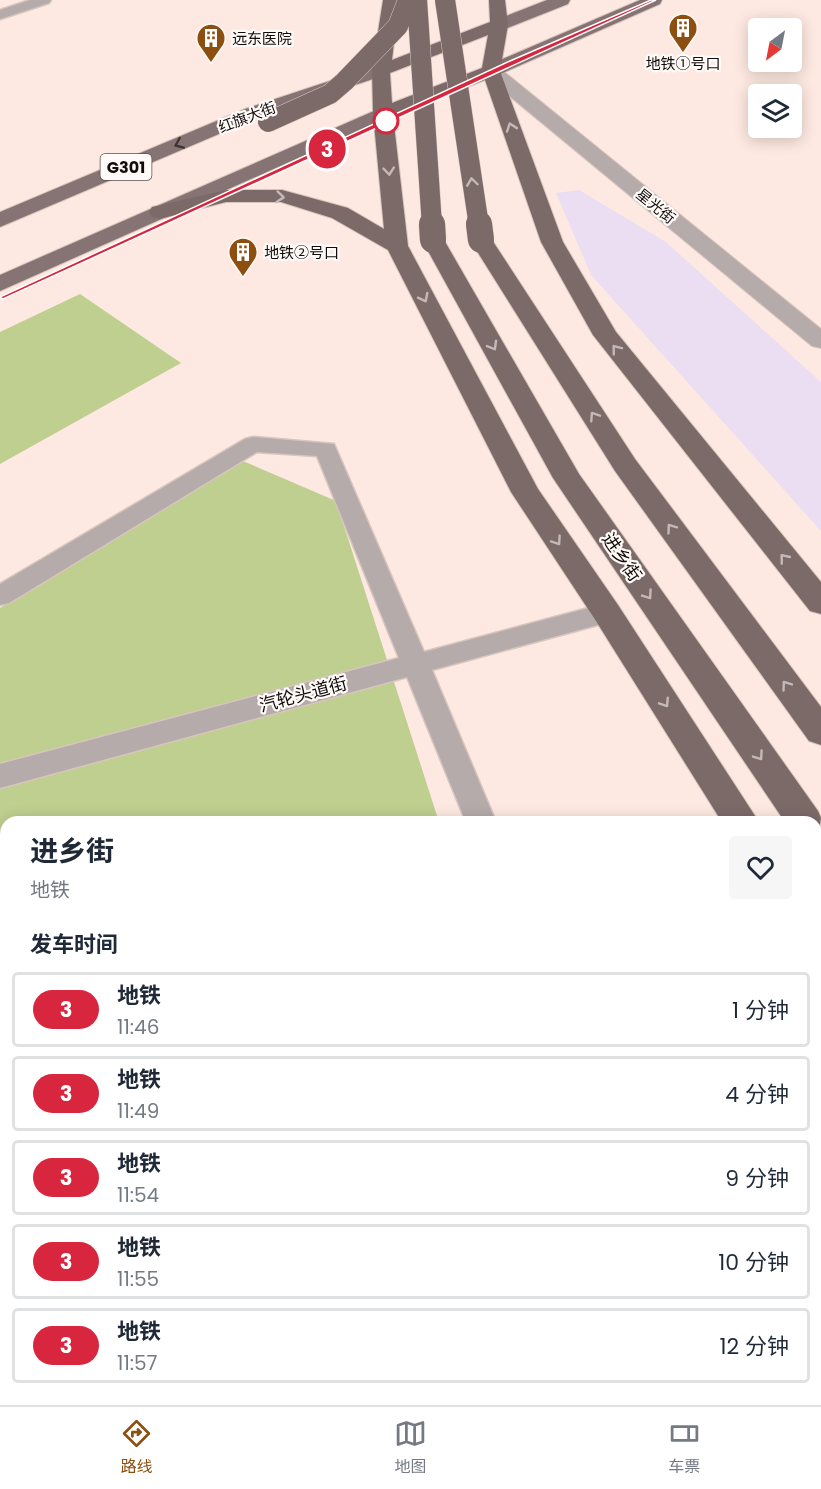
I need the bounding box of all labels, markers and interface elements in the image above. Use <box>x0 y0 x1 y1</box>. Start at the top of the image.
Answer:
building icon: 地铁①号口 <box>667 12 699 54</box>
north arrow <box>748 18 802 72</box>
map controls <box>748 18 802 138</box>
building icon: 远东医院 <box>195 22 227 64</box>
place label: 远东医院 <box>232 28 292 49</box>
place label: 地铁①号口 <box>645 53 721 74</box>
button: layers <box>748 84 802 138</box>
street label: 红旗大街 <box>215 96 279 138</box>
unlabelled marker <box>373 108 399 134</box>
one-way arrow <box>506 122 519 133</box>
line badge: 3 <box>308 130 346 168</box>
text: 3 <box>321 135 333 164</box>
one-way arrow <box>175 137 186 149</box>
road number: G301 <box>100 154 152 180</box>
one-way arrow <box>382 167 395 176</box>
one-way arrow <box>467 178 479 187</box>
street label: 星光街 <box>632 184 680 228</box>
one-way arrow <box>275 190 284 203</box>
building icon: 地铁②号口 <box>227 236 259 278</box>
place label: 地铁②号口 <box>264 242 339 263</box>
one-way arrow <box>416 291 428 302</box>
one-way arrow <box>485 340 497 350</box>
one-way arrow <box>612 344 623 355</box>
one-way arrow <box>589 412 601 422</box>
one-way arrow <box>667 523 678 534</box>
street label: 进乡街 <box>596 528 648 586</box>
one-way arrow <box>550 534 561 545</box>
one-way arrow <box>780 554 791 565</box>
one-way arrow <box>641 589 652 600</box>
street label: 汽轮头道街 <box>256 670 350 718</box>
one-way arrow <box>783 680 794 691</box>
one-way arrow <box>658 697 669 708</box>
one-way arrow <box>752 749 763 760</box>
text: 进乡街 <box>30 832 114 871</box>
button: heart <box>729 836 792 899</box>
text: 地铁 <box>30 876 70 904</box>
text: 发车时间 <box>30 929 118 960</box>
text: 地铁 <box>117 980 161 1011</box>
text: 3 <box>60 995 72 1024</box>
text: 1 分钟 <box>732 995 789 1026</box>
text: 11:46 <box>117 1013 159 1041</box>
text: 地铁 <box>117 1064 161 1095</box>
text: 3 <box>60 1079 72 1108</box>
text: 4 分钟 <box>725 1079 789 1110</box>
text: 11:49 <box>117 1097 159 1125</box>
text: 地铁 <box>117 1148 161 1179</box>
text: 3 <box>60 1163 72 1192</box>
text: 9 分钟 <box>725 1163 789 1194</box>
text: 11:54 <box>117 1181 159 1209</box>
text: 地铁 <box>117 1232 161 1263</box>
text: 3 <box>60 1247 72 1276</box>
text: 10 分钟 <box>718 1247 789 1278</box>
text: 11:55 <box>117 1265 159 1293</box>
text: 地铁 <box>117 1316 161 1347</box>
text: 3 <box>60 1331 72 1360</box>
text: 12 分钟 <box>719 1331 789 1362</box>
text: 11:57 <box>117 1349 158 1377</box>
tab: 路线 <box>120 1417 153 1479</box>
tab: 地图 <box>394 1417 427 1479</box>
tab: 车票 <box>668 1417 701 1479</box>

